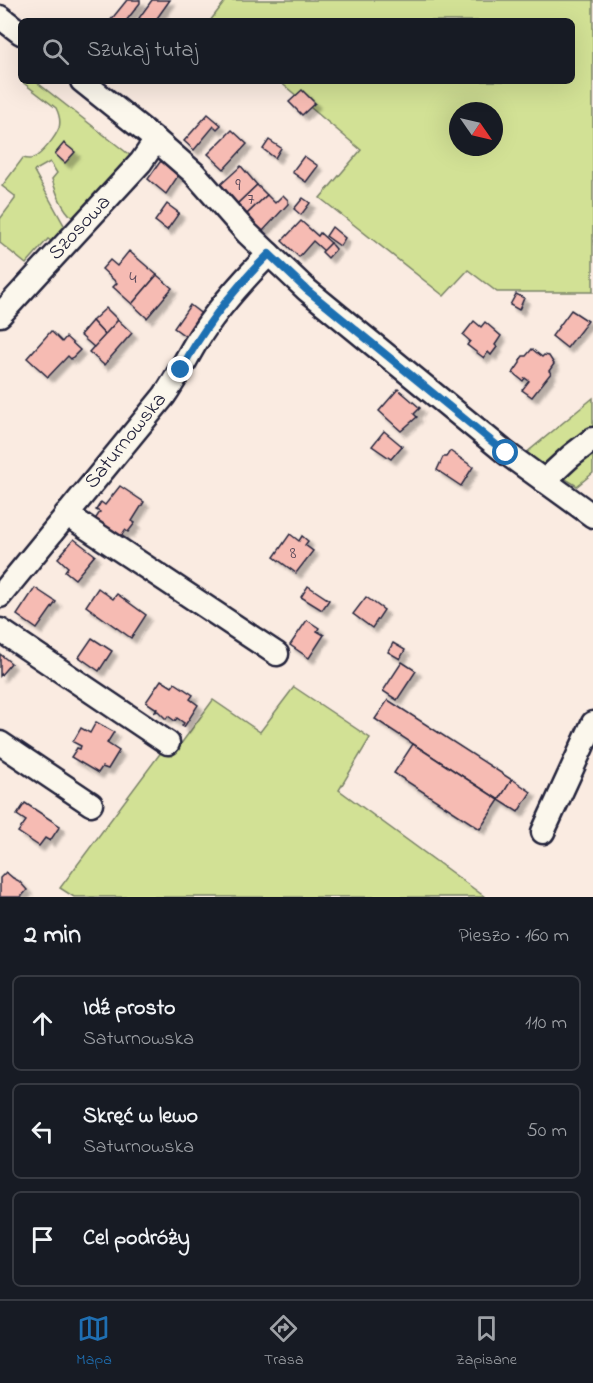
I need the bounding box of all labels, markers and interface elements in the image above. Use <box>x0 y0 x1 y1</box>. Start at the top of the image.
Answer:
search box <box>18 18 575 84</box>
icon: search <box>39 35 72 68</box>
text: Szukaj tutaj <box>87 35 198 67</box>
north arrow <box>449 102 503 156</box>
house number: 9 <box>235 173 241 199</box>
house number: 7 <box>247 187 255 213</box>
street label: Szosowa <box>42 189 118 267</box>
house number: 4 <box>129 266 137 292</box>
route end <box>167 356 193 382</box>
street label: Saturnowska <box>78 386 174 496</box>
route start <box>492 439 518 465</box>
house number: 8 <box>290 541 297 567</box>
text: 2 min <box>24 917 81 955</box>
text: Pieszo · 160 m <box>459 922 569 951</box>
text: Idź prosto <box>83 993 176 1025</box>
icon: ahead <box>26 1007 59 1040</box>
text: 110 m <box>525 1009 567 1038</box>
text: Saturnowska <box>83 1025 194 1054</box>
text: Skręć w lewo <box>83 1101 198 1133</box>
icon: left <box>26 1115 59 1148</box>
text: 50 m <box>526 1117 567 1146</box>
text: Saturnowska <box>83 1133 194 1162</box>
icon: arrive <box>26 1223 59 1256</box>
text: Cel podróży <box>83 1223 190 1255</box>
tab: Mapa <box>76 1312 112 1372</box>
tab: Trasa <box>264 1312 304 1372</box>
tab: Zapisane <box>456 1312 517 1372</box>

